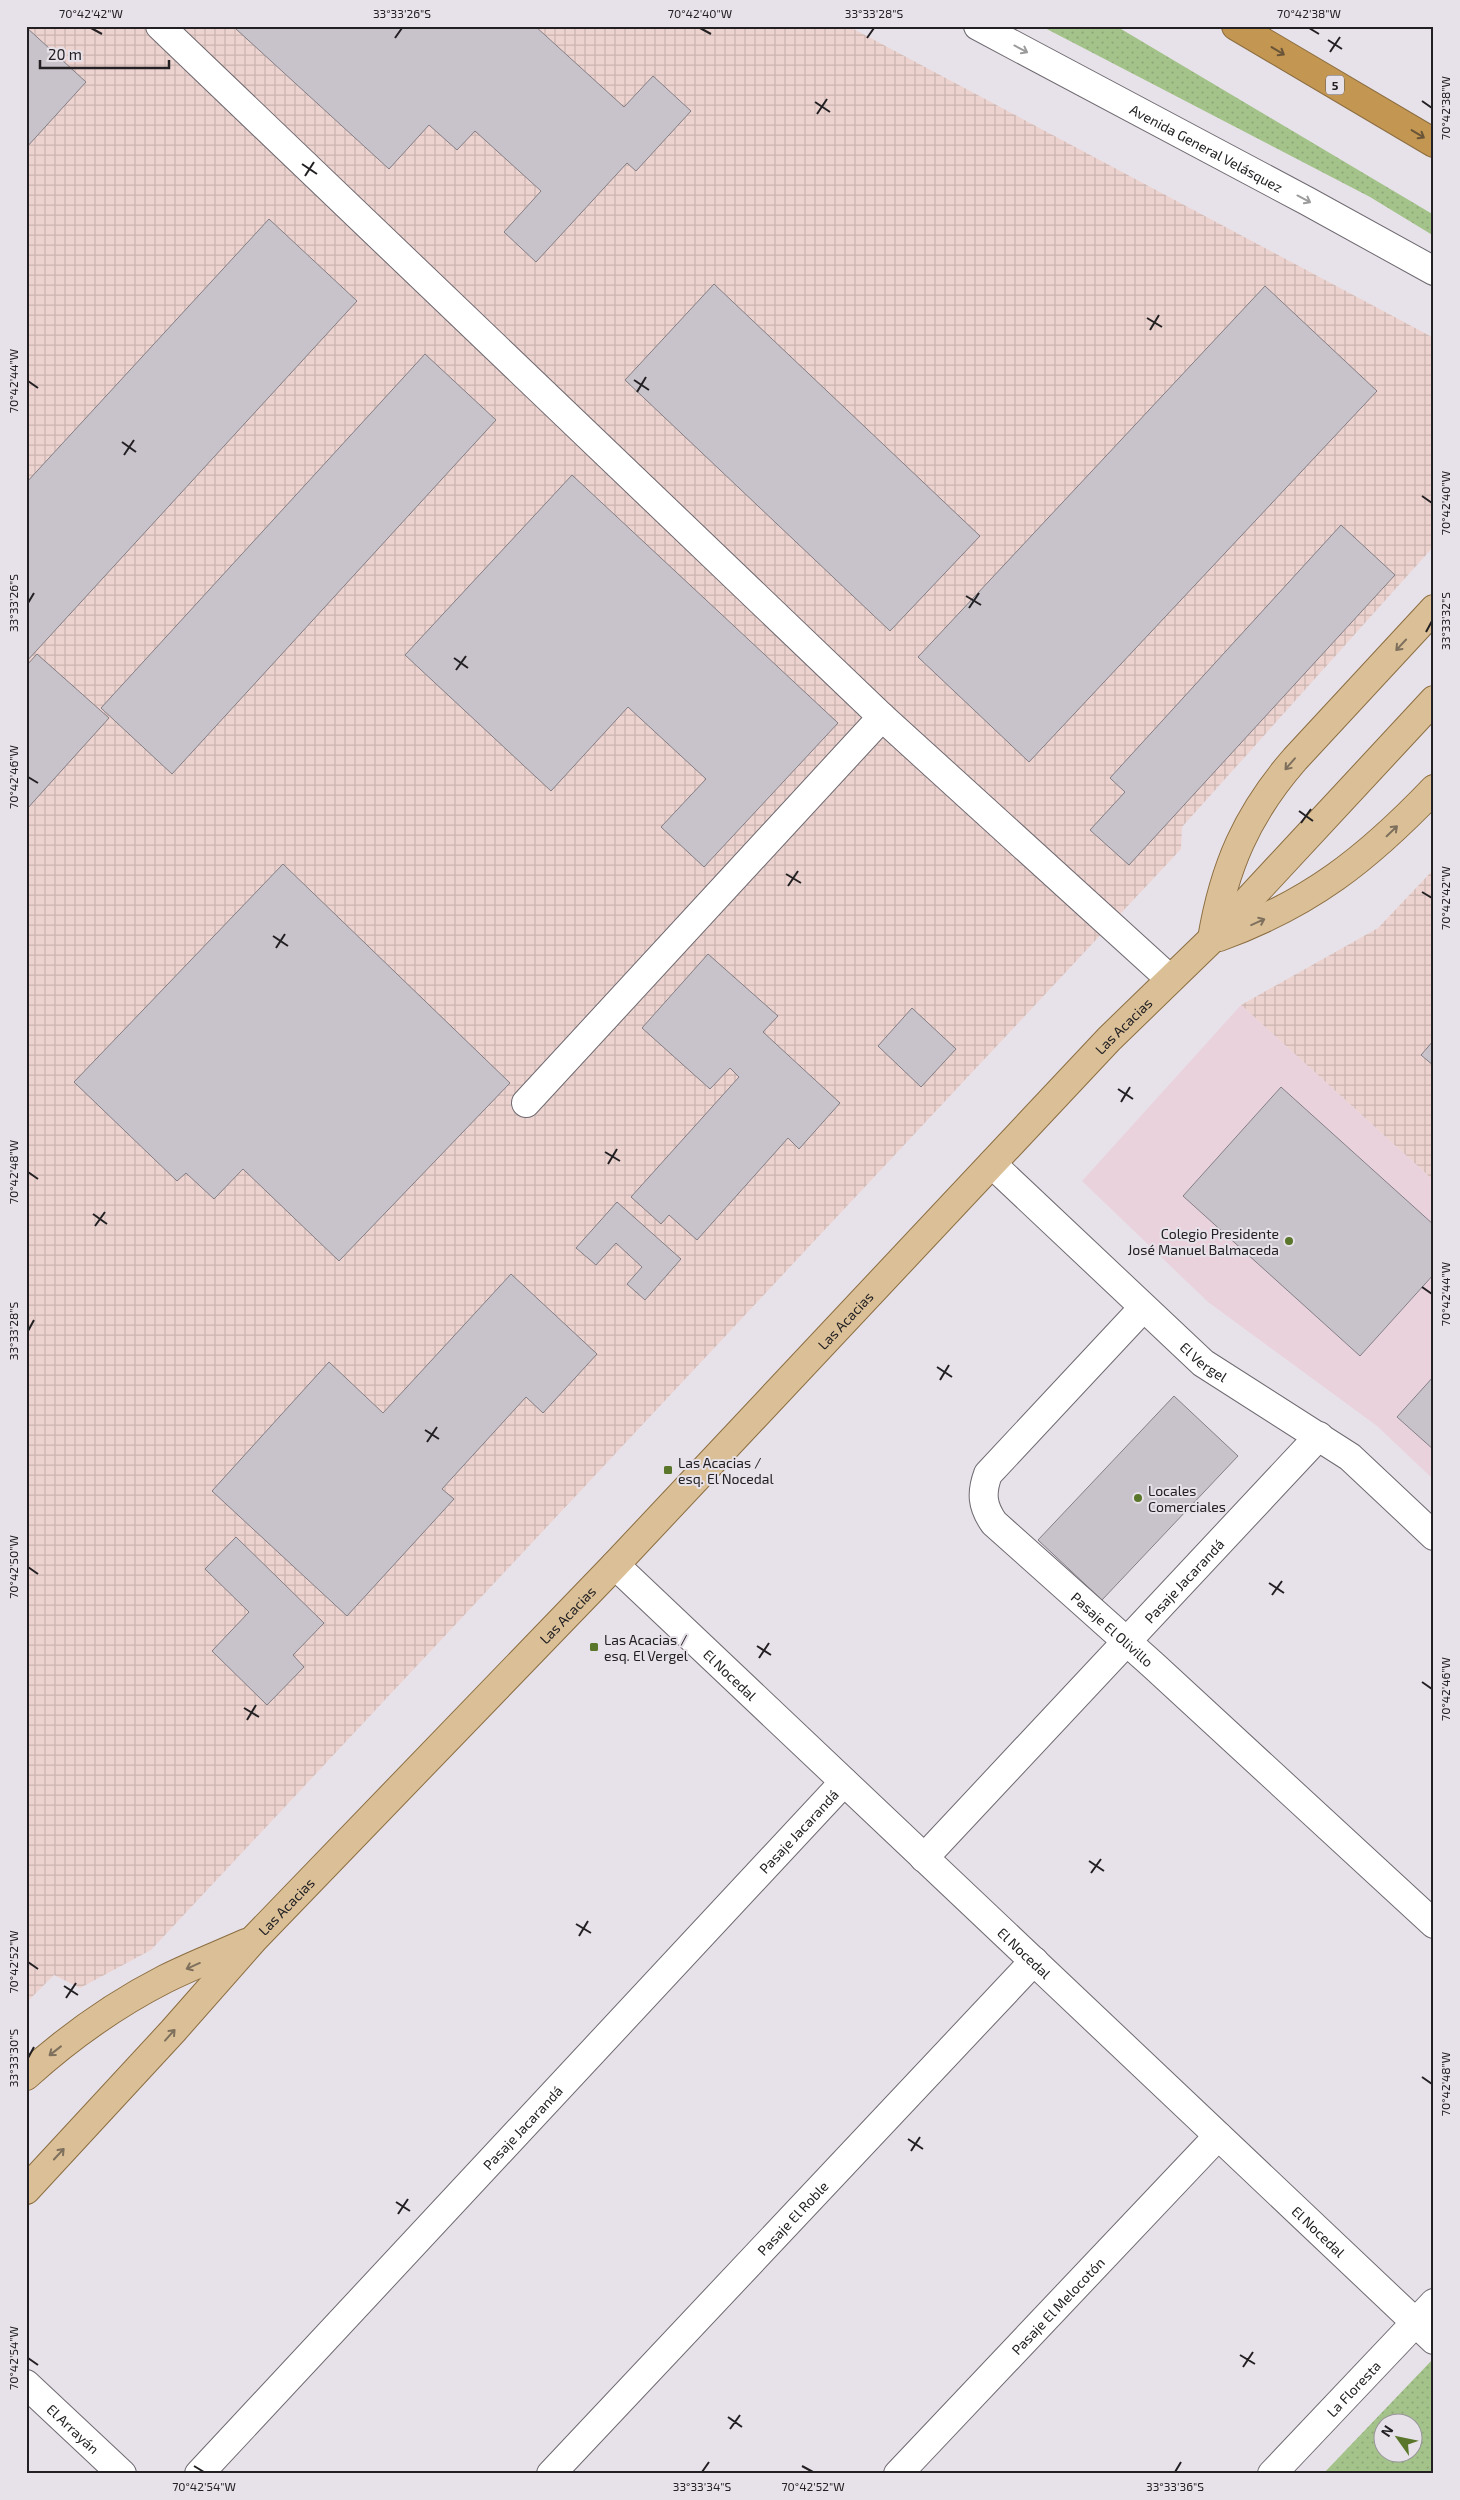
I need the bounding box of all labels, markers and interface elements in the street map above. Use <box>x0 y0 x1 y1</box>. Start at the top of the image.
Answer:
text: 70°42'42"W <box>59 6 123 20</box>
text: 33°33'26"S <box>373 6 431 20</box>
text: 70°42'40"W <box>668 6 732 20</box>
text: 33°33'28"S <box>845 6 904 20</box>
text: 70°42'38"W <box>1277 6 1341 20</box>
scale bar <box>40 38 169 70</box>
text: 20 m <box>48 45 82 63</box>
one-way arrow <box>1013 45 1028 54</box>
one-way arrow <box>1271 47 1285 57</box>
road number: 5 <box>1326 76 1344 94</box>
text: 70°42'38"W <box>1438 76 1452 140</box>
street label: Avenida General Velásquez <box>1127 100 1286 195</box>
one-way arrow <box>1411 129 1425 139</box>
one-way arrow <box>1296 194 1311 204</box>
text: 70°42'44"W <box>6 349 20 413</box>
text: 70°42'40"W <box>1438 471 1452 535</box>
text: 33°33'26"S <box>6 574 20 632</box>
text: 33°33'32"S <box>1438 592 1452 650</box>
one-way arrow <box>1395 638 1407 651</box>
text: 70°42'46"W <box>6 745 20 809</box>
one-way arrow <box>1284 758 1296 771</box>
one-way arrow <box>1385 825 1398 837</box>
text: 70°42'42"W <box>1438 866 1452 930</box>
one-way arrow <box>1250 917 1265 926</box>
street label: Las Acacias <box>1091 994 1155 1057</box>
text: 70°42'48"W <box>6 1140 20 1204</box>
place label: Colegio Presidente José Manuel Balmaceda <box>1128 1225 1279 1258</box>
marker: Colegio Presidente José Manuel Balmaceda <box>1283 1235 1295 1247</box>
text: 70°42'44"W <box>1438 1262 1452 1326</box>
street label: Las Acacias <box>814 1288 876 1353</box>
text: 33°33'28"S <box>6 1301 20 1360</box>
street label: El Vergel <box>1177 1338 1231 1385</box>
place label: Las Acacias / esq. El Nocedal <box>678 1454 774 1487</box>
marker: Las Acacias / esq. El Nocedal <box>662 1464 674 1476</box>
place label: Locales Comerciales <box>1148 1482 1226 1515</box>
marker: Locales Comerciales <box>1132 1492 1144 1504</box>
text: 70°42'50"W <box>6 1535 20 1599</box>
street label: Pasaje Jacarandá <box>1140 1535 1227 1626</box>
street label: Las Acacias <box>536 1582 599 1647</box>
street label: Pasaje El Olivillo <box>1068 1588 1157 1670</box>
place label: Las Acacias / esq. El Vergel <box>604 1631 689 1664</box>
marker: Las Acacias / esq. El Vergel <box>588 1641 600 1653</box>
street label: El Nocedal <box>700 1645 761 1704</box>
text: 70°42'46"W <box>1438 1657 1452 1721</box>
street label: Pasaje Jacarandá <box>755 1785 842 1877</box>
street label: Las Acacias <box>254 1874 317 1938</box>
street label: El Nocedal <box>995 1924 1055 1982</box>
text: 70°42'52"W <box>6 1930 20 1994</box>
one-way arrow <box>186 1962 201 1972</box>
text: 33°33'30"S <box>6 2029 20 2087</box>
one-way arrow <box>164 2029 176 2041</box>
one-way arrow <box>49 2045 62 2056</box>
text: 70°42'48"W <box>1438 2052 1452 2116</box>
street label: Pasaje Jacarandá <box>479 2082 565 2173</box>
one-way arrow <box>53 2148 65 2161</box>
street label: Pasaje El Roble <box>753 2177 831 2258</box>
street label: El Nocedal <box>1289 2202 1350 2261</box>
street label: Pasaje El Melocotón <box>1007 2253 1108 2358</box>
text: 70°42'54"W <box>6 2326 20 2390</box>
street label: La Floresta <box>1323 2357 1384 2420</box>
street label: El Arrayán <box>44 2400 103 2457</box>
north arrow <box>1372 2412 1422 2462</box>
text: N <box>1377 2422 1397 2440</box>
text: 70°42'54"W <box>172 2479 236 2493</box>
text: 33°33'34"S <box>673 2479 732 2493</box>
text: 70°42'52"W <box>781 2479 845 2493</box>
text: 33°33'36"S <box>1146 2479 1204 2493</box>

